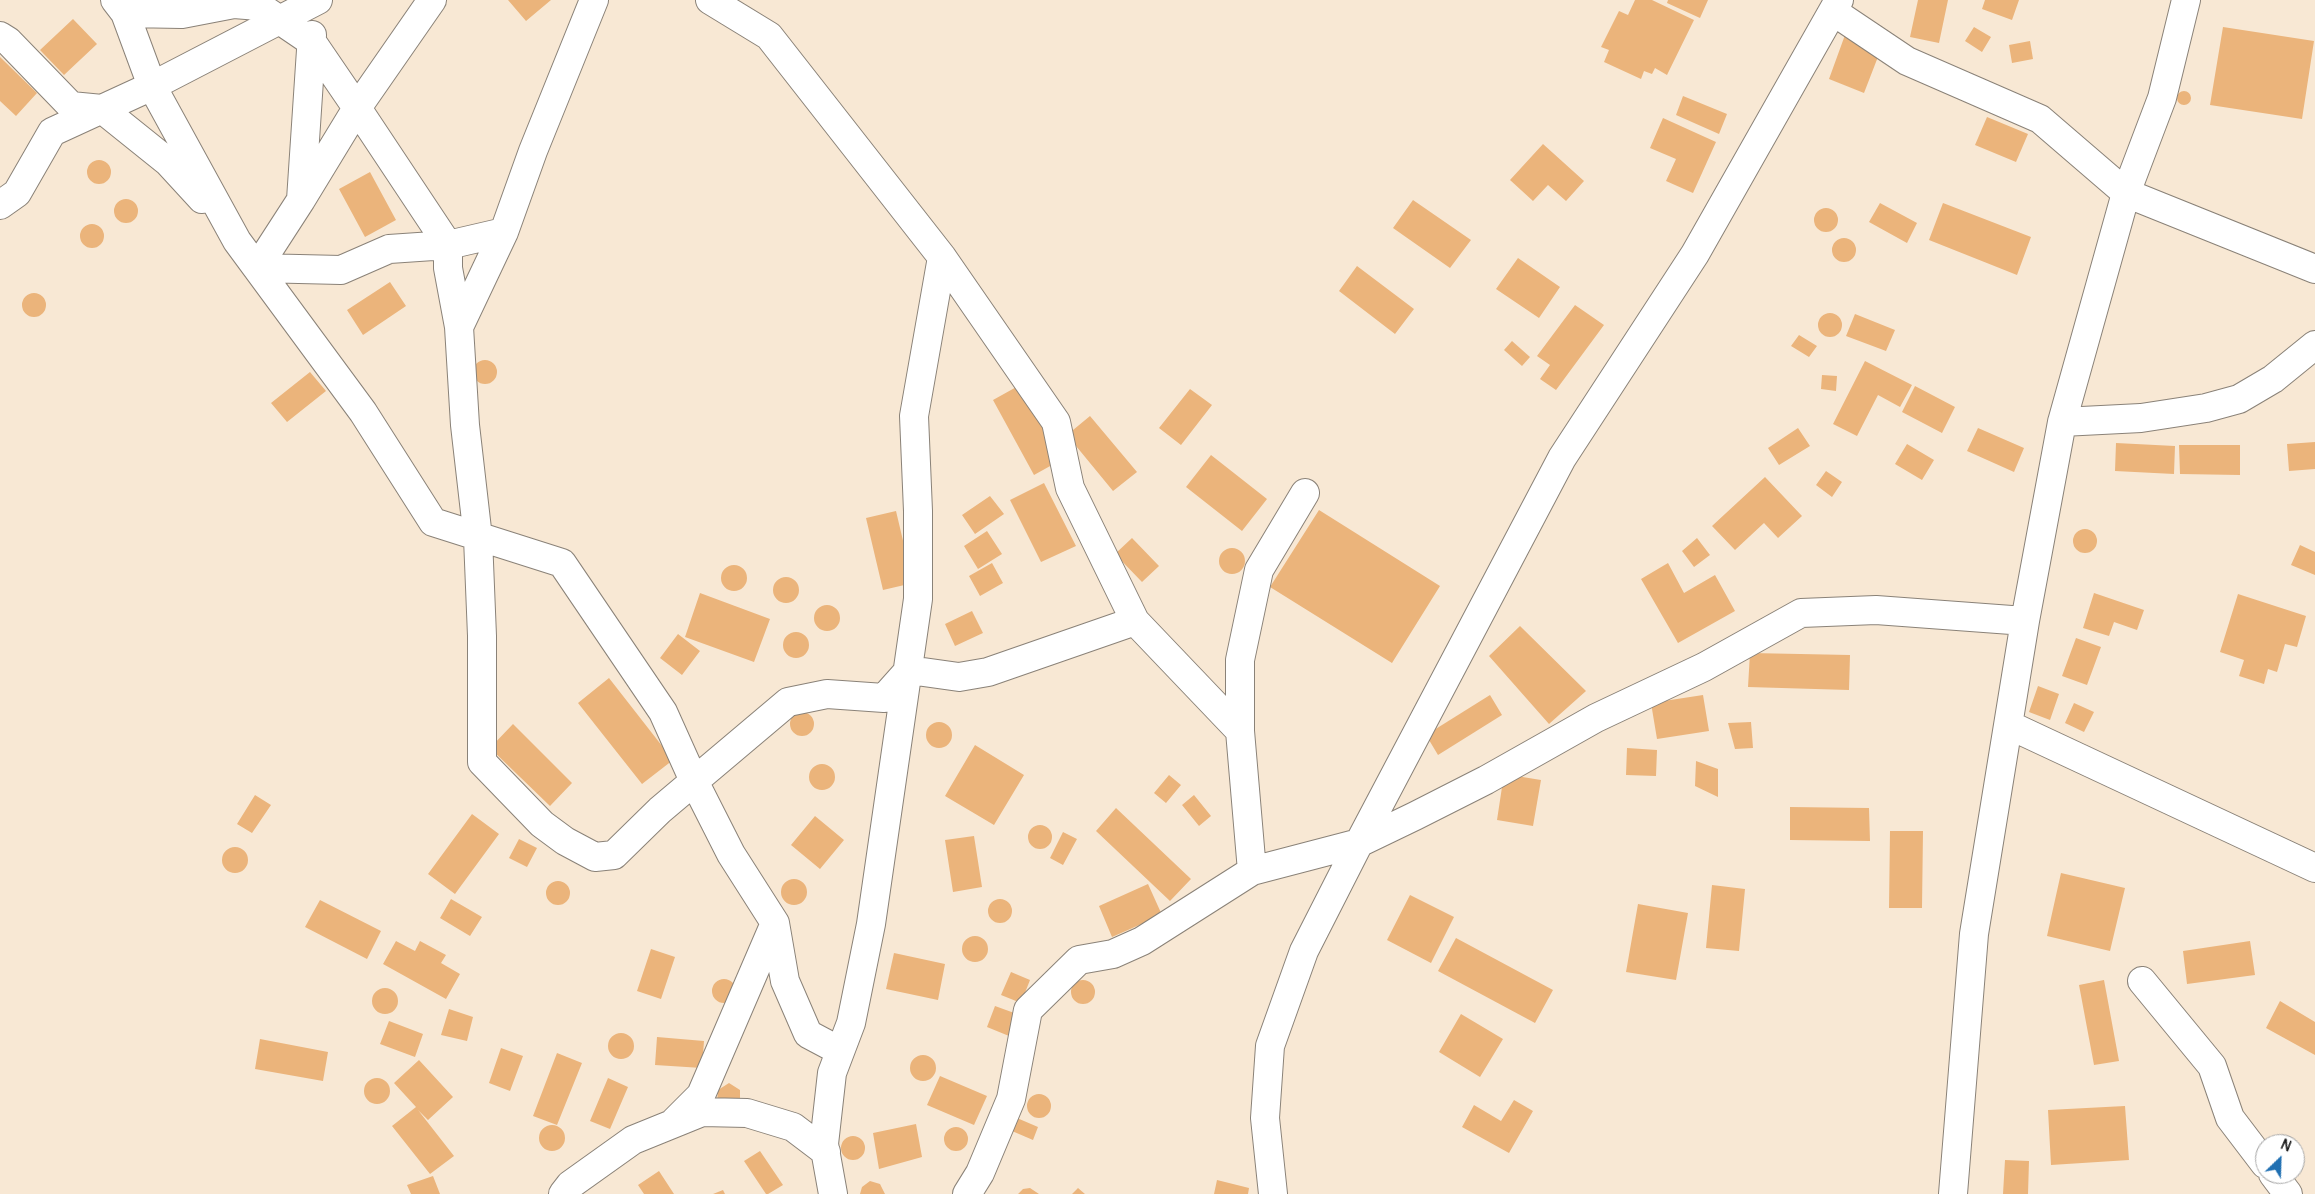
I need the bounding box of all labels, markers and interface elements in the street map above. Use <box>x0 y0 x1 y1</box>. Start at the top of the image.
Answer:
north arrow <box>2255 1134 2305 1184</box>
text: N <box>2278 1136 2294 1155</box>

